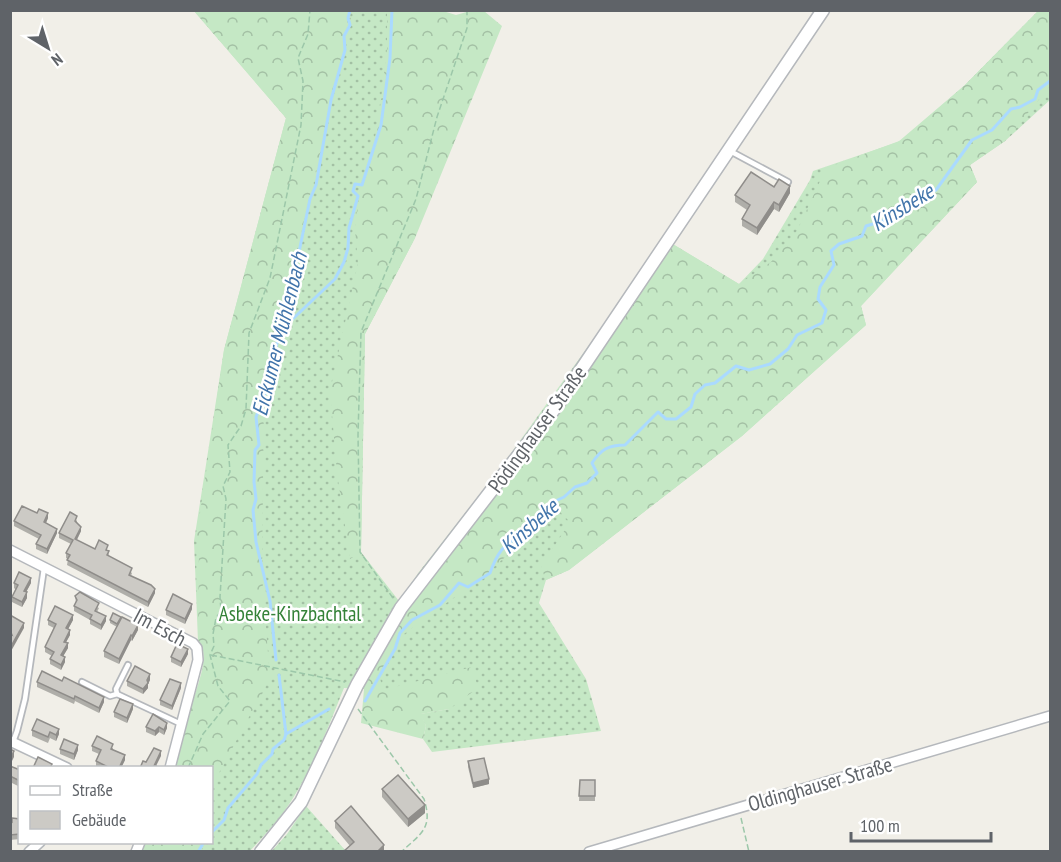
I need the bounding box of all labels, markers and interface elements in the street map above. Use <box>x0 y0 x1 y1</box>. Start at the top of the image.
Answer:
north arrow <box>18 18 78 78</box>
text: N <box>48 49 67 70</box>
water label: Kinsbeke <box>865 176 940 237</box>
water label: Eickumer Mühlenbach <box>245 248 313 419</box>
street label: Pödinghauser Straße <box>482 360 592 498</box>
water label: Kinsbeke <box>494 491 565 559</box>
park label: Asbeke-Kinzbachtal <box>219 600 361 627</box>
street label: Im Esch <box>129 602 191 652</box>
street label: Oldinghauser Straße <box>745 750 895 818</box>
legend <box>18 766 213 844</box>
text: Straße <box>72 778 113 801</box>
scale bar <box>851 805 990 843</box>
text: Gebäude <box>72 808 126 831</box>
text: 100 m <box>860 814 900 837</box>

